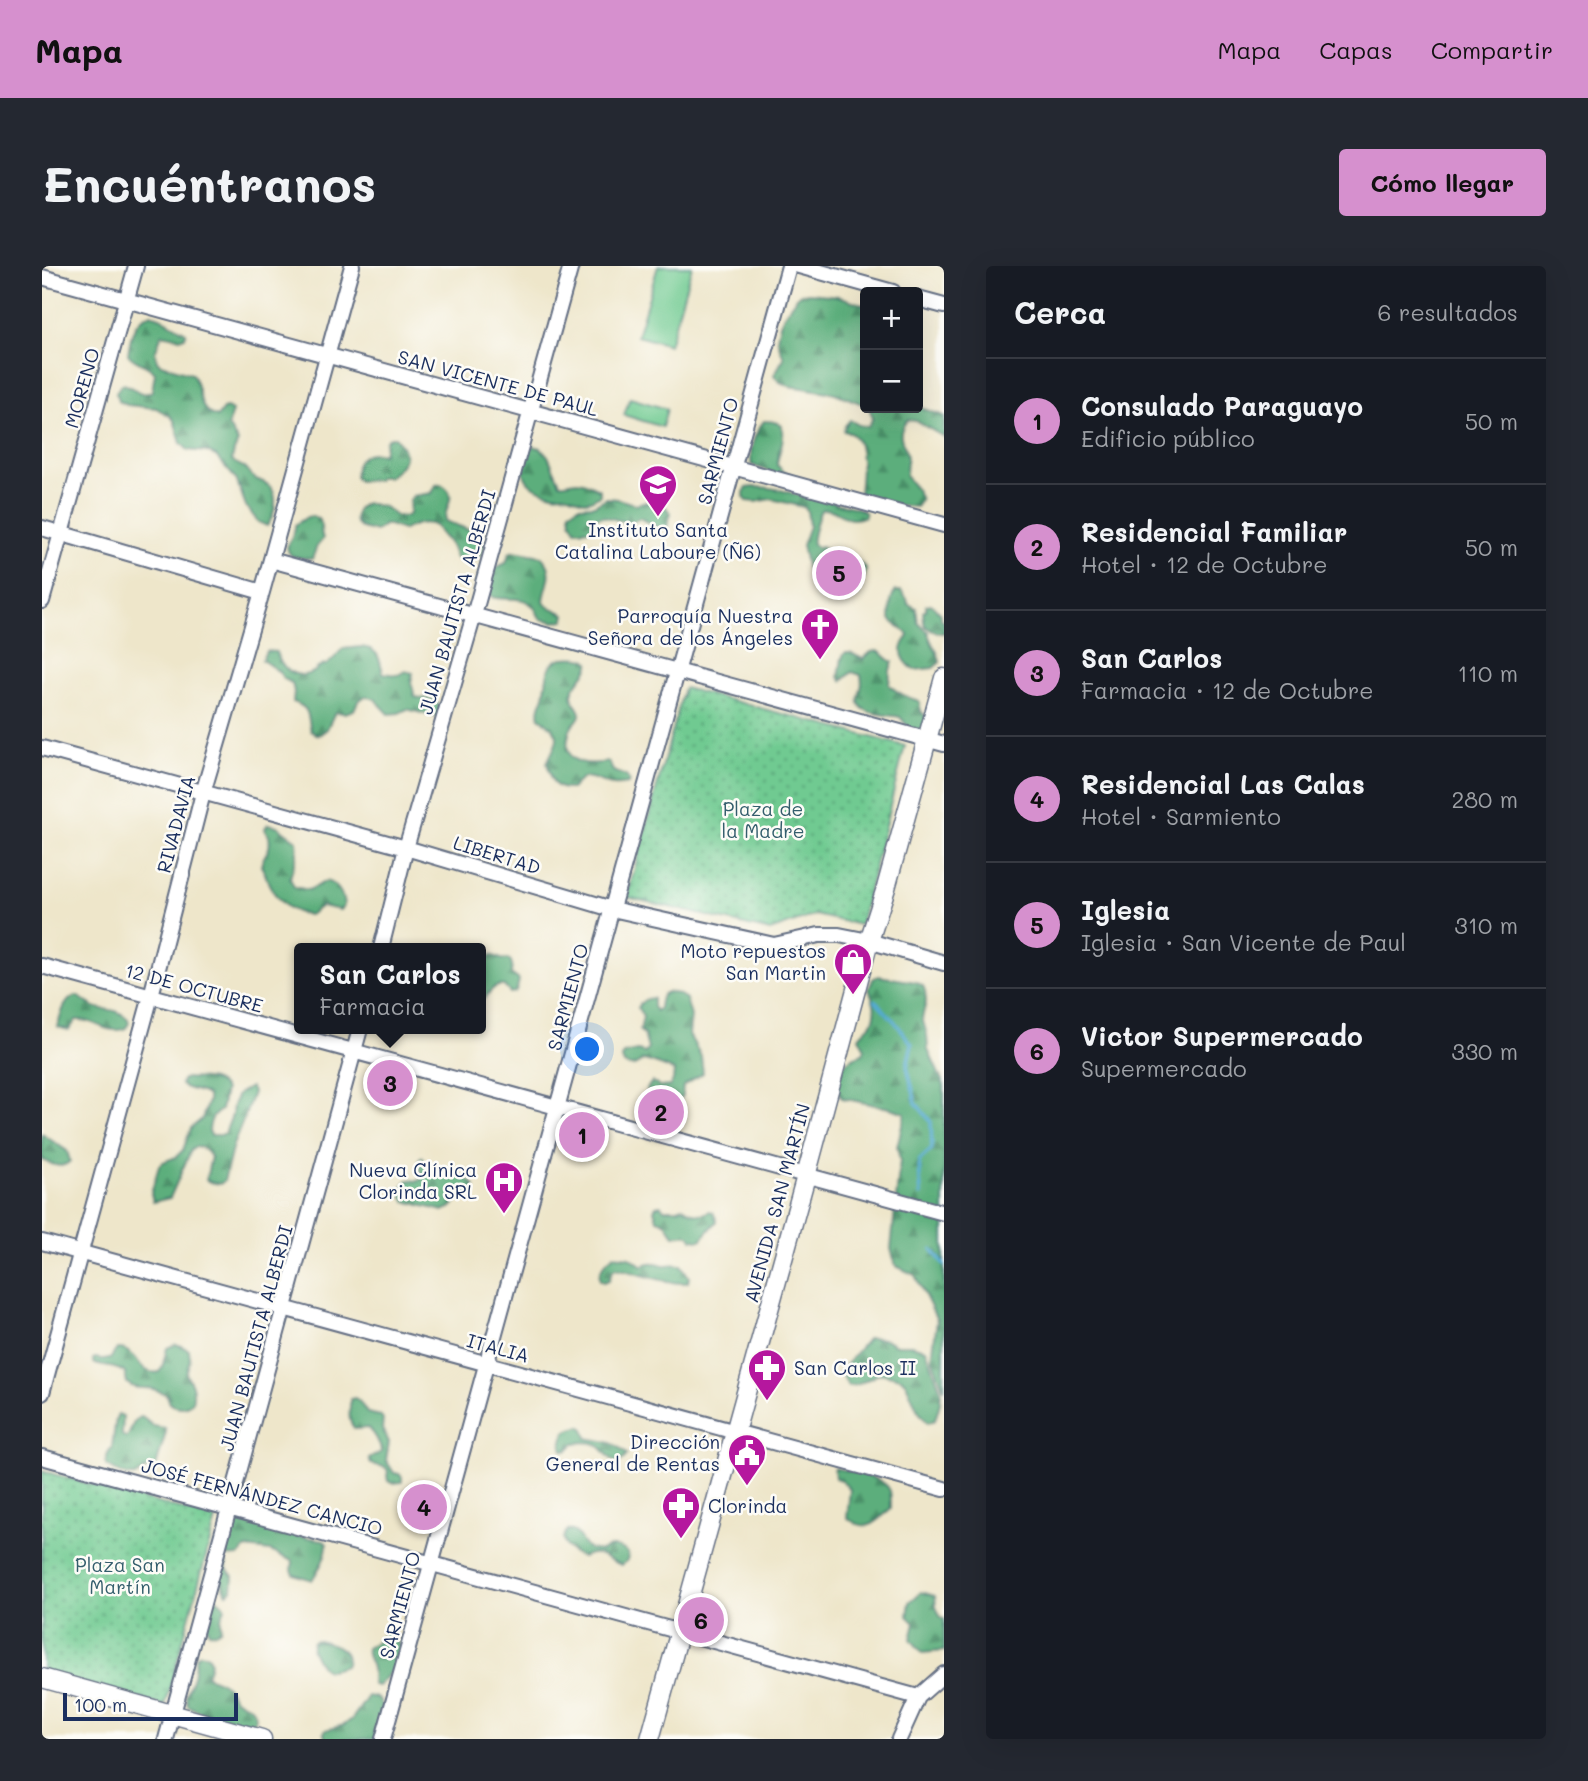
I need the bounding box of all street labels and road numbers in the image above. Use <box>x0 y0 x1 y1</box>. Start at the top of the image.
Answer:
street label: SAN VICENTE DE PAUL <box>395 344 601 421</box>
street label: MORENO <box>58 345 105 431</box>
street label: SARMIENTO <box>691 394 744 507</box>
street label: JUAN BAUTISTA ALBERDI <box>412 487 501 717</box>
street label: RIVADAVIA <box>150 772 201 875</box>
street label: LIBERTAD <box>450 829 544 880</box>
street label: SARMIENTO <box>541 940 594 1053</box>
street label: 12 DE OCTUBRE <box>122 957 266 1018</box>
street label: AVENIDA SAN MARTÍN <box>738 1100 815 1305</box>
street label: JUAN BAUTISTA ALBERDI <box>213 1222 298 1454</box>
street label: ITALIA <box>464 1327 532 1368</box>
street label: JOSÉ FERNÁNDEZ CANCIO <box>139 1452 385 1541</box>
street label: SARMIENTO <box>373 1548 426 1661</box>

